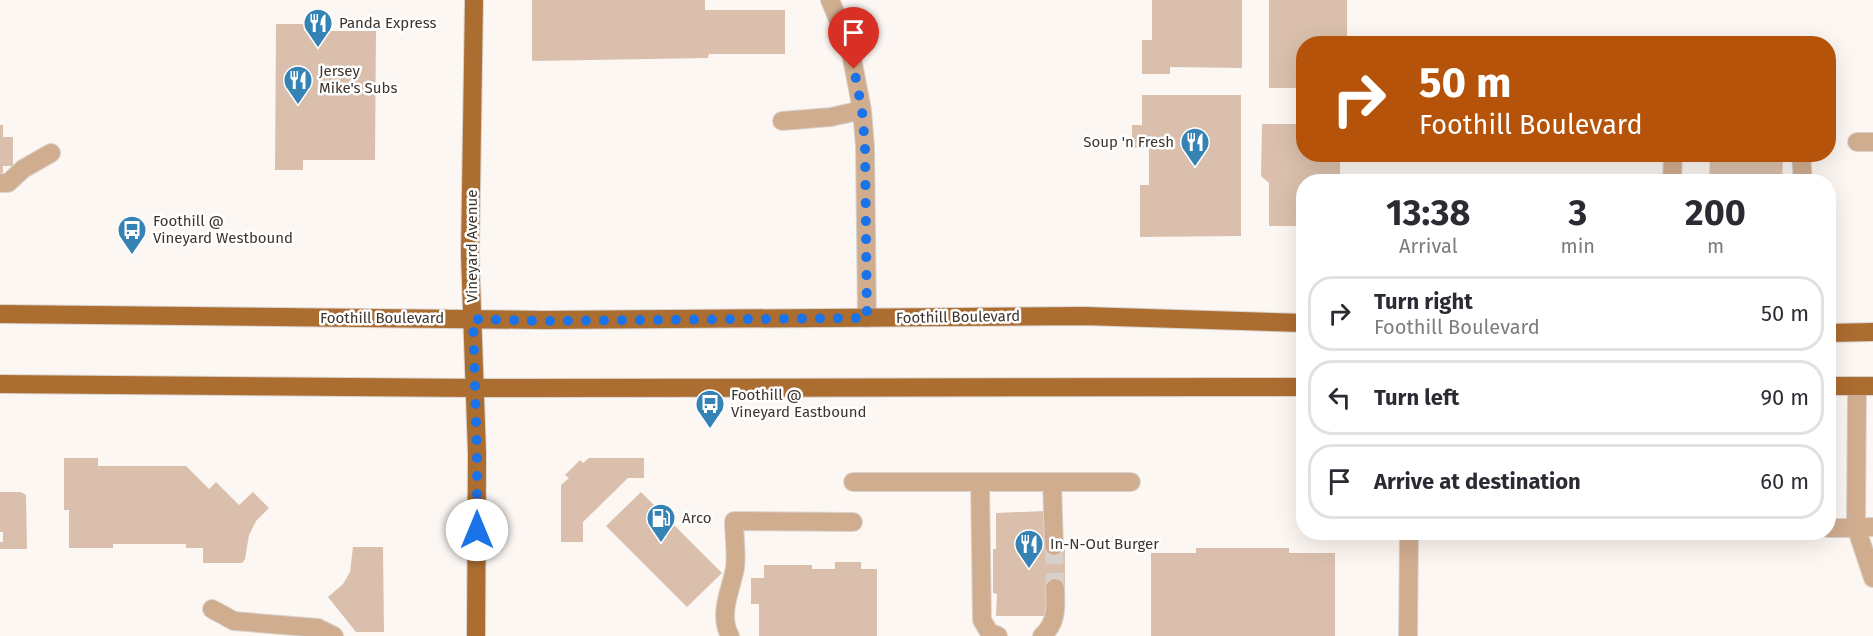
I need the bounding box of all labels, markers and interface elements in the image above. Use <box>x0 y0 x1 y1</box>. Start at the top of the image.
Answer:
restaurant icon: Panda Express <box>302 7 334 49</box>
pin <box>828 7 879 69</box>
place label: Panda Express <box>339 14 437 32</box>
icon: arrive <box>837 16 870 49</box>
text: 50 m <box>1419 58 1512 108</box>
icon: right <box>1320 60 1398 138</box>
place label: Jersey Mike's Subs <box>319 62 397 97</box>
restaurant icon: Jersey Mike's Subs <box>282 64 314 106</box>
text: Foothill Boulevard <box>1419 109 1643 141</box>
restaurant icon: Soup 'n Fresh <box>1179 126 1211 168</box>
place label: Soup 'n Fresh <box>1083 133 1174 151</box>
street label: Vineyard Avenue <box>463 190 481 302</box>
text: 13:38 <box>1386 191 1470 235</box>
text: 3 <box>1568 191 1587 235</box>
text: 200 <box>1685 191 1746 235</box>
place label: Foothill @ Vineyard Westbound <box>153 212 293 247</box>
bus stop icon: Foothill @ Vineyard Westbound <box>116 214 148 256</box>
text: Arrival <box>1399 234 1458 258</box>
text: min <box>1561 234 1595 258</box>
text: m <box>1707 234 1724 258</box>
text: Turn right <box>1374 288 1473 315</box>
icon: right <box>1323 297 1356 330</box>
text: 50 m <box>1761 300 1809 327</box>
street label: Foothill Boulevard <box>896 307 1020 327</box>
street label: Foothill Boulevard <box>320 309 444 327</box>
text: Foothill Boulevard <box>1374 315 1540 339</box>
icon: left <box>1323 381 1356 414</box>
text: Turn left <box>1374 384 1459 411</box>
text: 90 m <box>1760 384 1809 411</box>
place label: Foothill @ Vineyard Eastbound <box>731 386 867 421</box>
bus stop icon: Foothill @ Vineyard Eastbound <box>694 388 726 430</box>
icon: arrive <box>1323 465 1356 498</box>
text: Arrive at destination <box>1374 468 1581 495</box>
text: 60 m <box>1760 468 1809 495</box>
position arrow <box>445 498 509 562</box>
fuel station icon: Arco <box>645 502 677 544</box>
place label: Arco <box>682 509 712 527</box>
restaurant icon: In-N-Out Burger <box>1013 528 1045 570</box>
place label: In-N-Out Burger <box>1050 535 1159 553</box>

